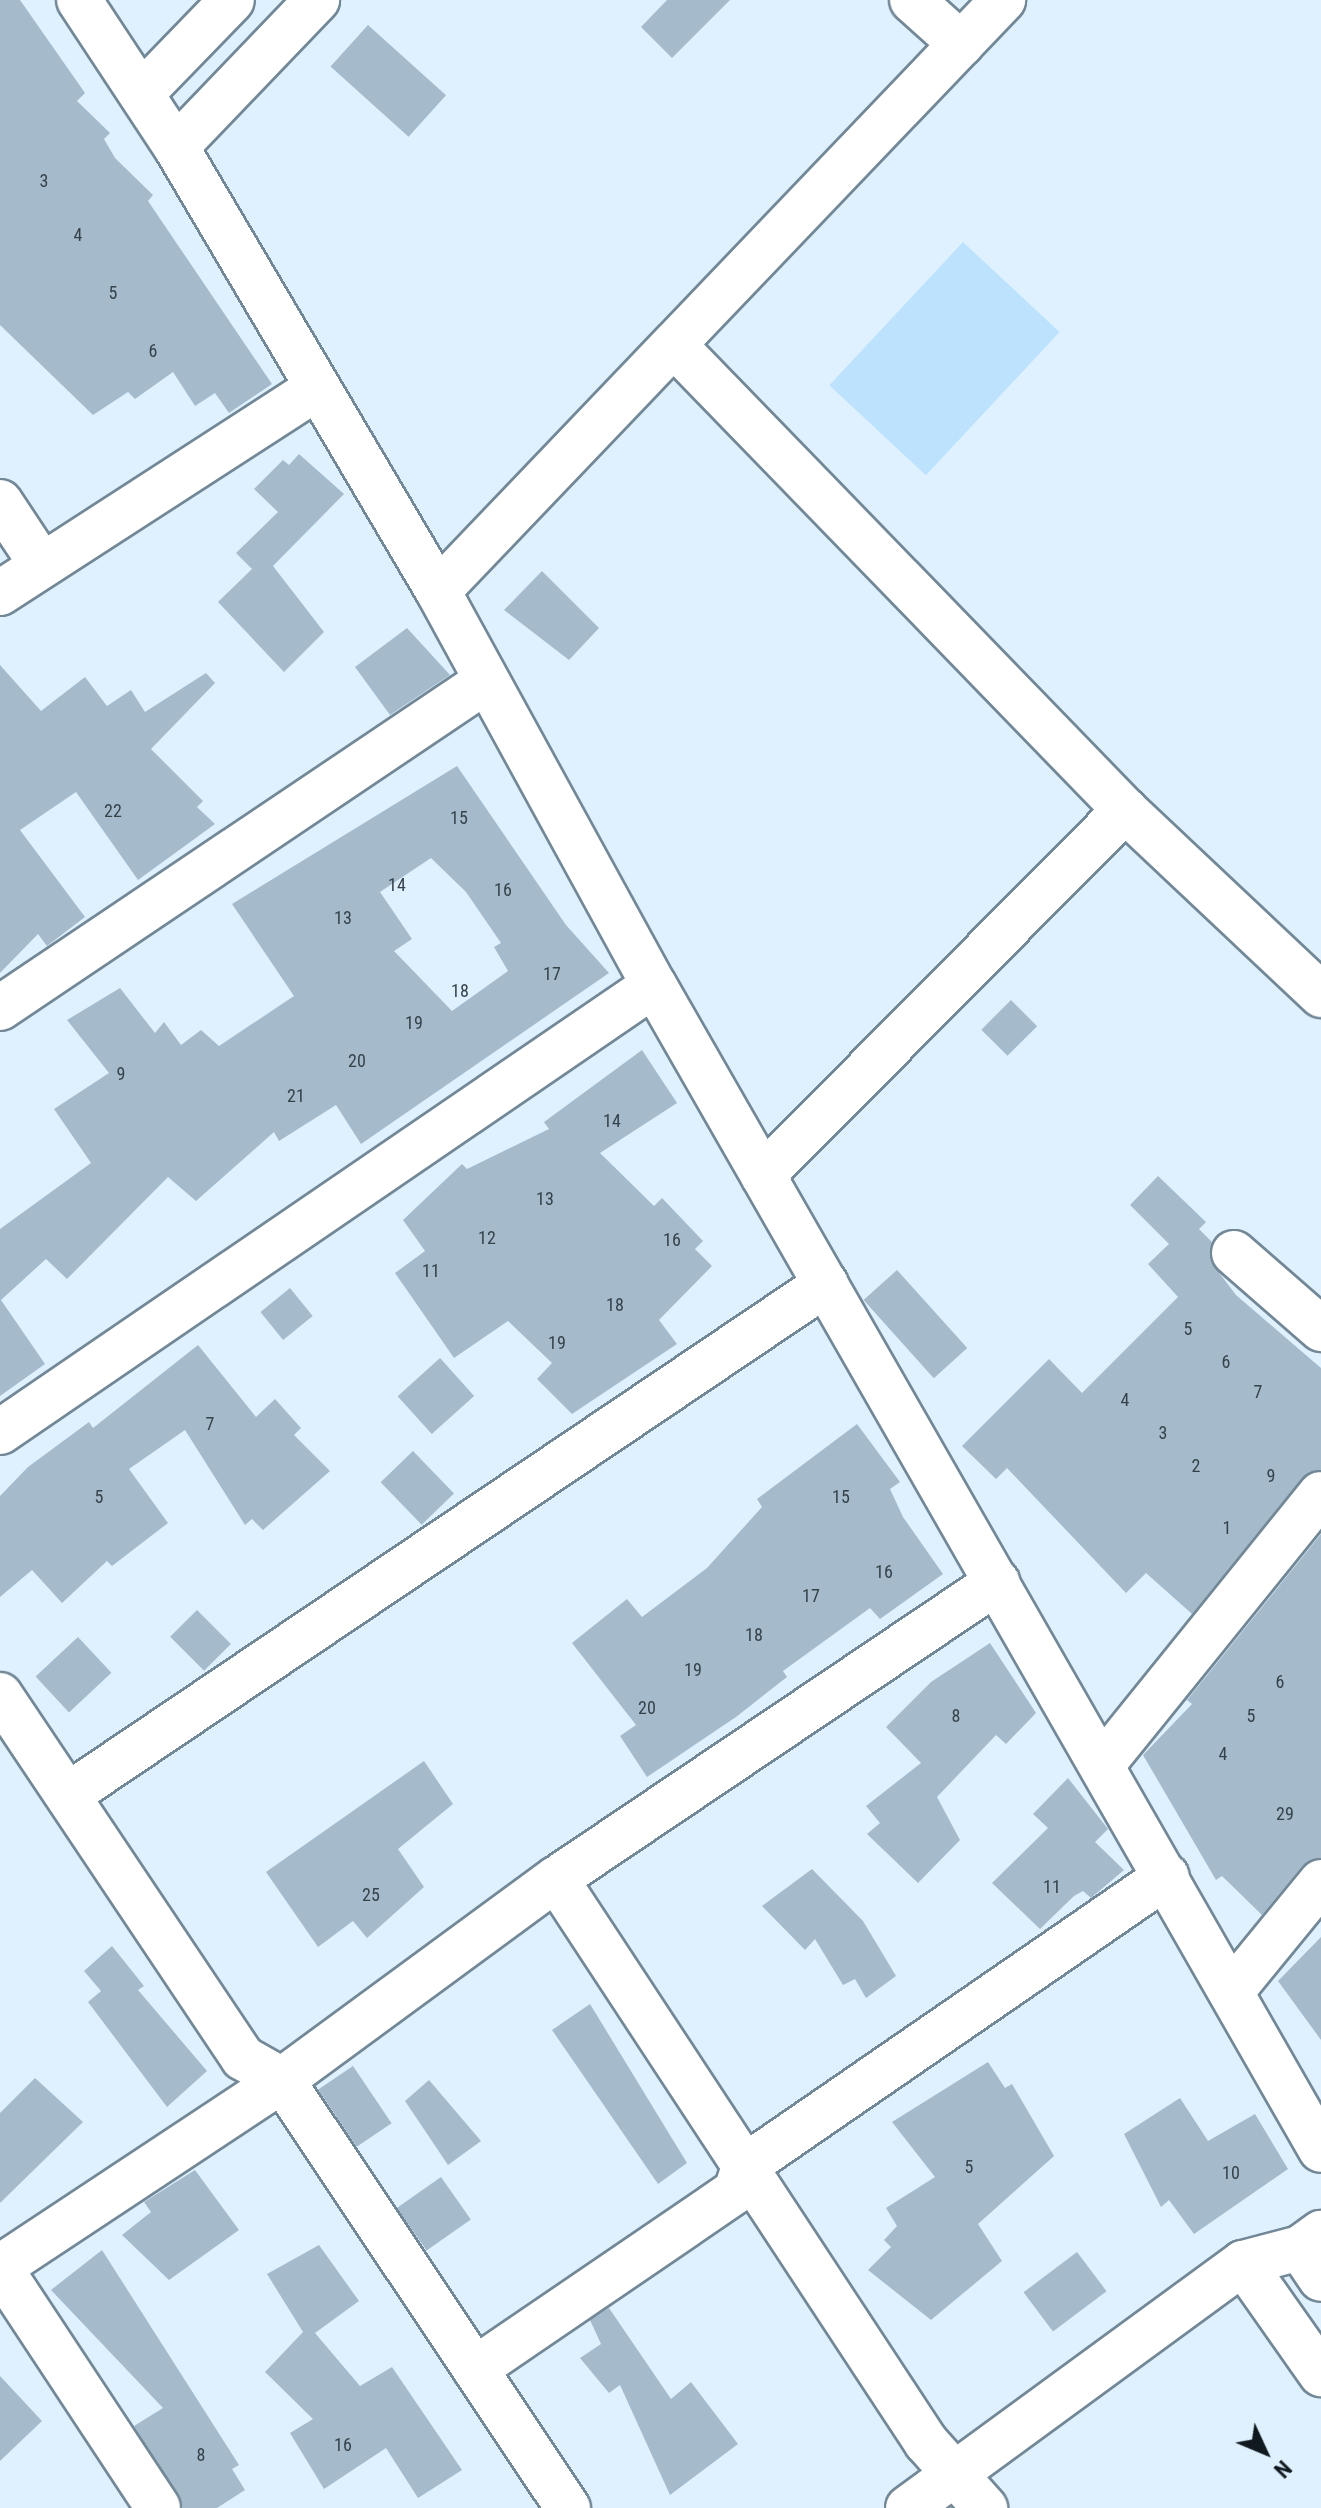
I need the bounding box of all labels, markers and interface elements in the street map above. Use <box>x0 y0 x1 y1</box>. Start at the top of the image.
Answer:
house number: 3 <box>40 170 48 192</box>
house number: 4 <box>74 224 82 246</box>
house number: 5 <box>109 282 117 304</box>
house number: 6 <box>149 340 157 362</box>
house number: 22 <box>104 800 122 822</box>
house number: 15 <box>450 807 468 829</box>
house number: 14 <box>388 874 406 896</box>
house number: 16 <box>494 879 512 901</box>
house number: 13 <box>334 907 352 929</box>
house number: 17 <box>543 963 561 985</box>
house number: 18 <box>451 980 469 1002</box>
house number: 19 <box>405 1012 423 1034</box>
house number: 20 <box>348 1050 366 1072</box>
house number: 9 <box>117 1063 125 1085</box>
house number: 21 <box>287 1085 305 1107</box>
house number: 14 <box>603 1110 621 1132</box>
house number: 13 <box>536 1188 554 1210</box>
house number: 12 <box>478 1227 496 1249</box>
house number: 16 <box>663 1229 681 1251</box>
house number: 11 <box>422 1260 440 1282</box>
house number: 18 <box>606 1294 624 1316</box>
house number: 5 <box>1184 1318 1192 1340</box>
house number: 19 <box>548 1332 566 1354</box>
house number: 6 <box>1222 1351 1230 1373</box>
house number: 7 <box>1254 1381 1262 1403</box>
house number: 4 <box>1121 1389 1129 1411</box>
house number: 7 <box>206 1413 214 1435</box>
house number: 3 <box>1159 1422 1167 1444</box>
house number: 2 <box>1192 1455 1200 1477</box>
house number: 9 <box>1267 1465 1275 1487</box>
house number: 5 <box>95 1486 103 1508</box>
house number: 15 <box>832 1486 850 1508</box>
house number: 1 <box>1223 1517 1231 1539</box>
house number: 16 <box>875 1561 893 1583</box>
house number: 17 <box>802 1585 820 1607</box>
house number: 18 <box>745 1624 763 1646</box>
house number: 19 <box>684 1659 702 1681</box>
house number: 6 <box>1276 1671 1284 1693</box>
house number: 20 <box>638 1697 656 1719</box>
house number: 8 <box>952 1705 960 1727</box>
house number: 5 <box>1247 1705 1255 1727</box>
house number: 4 <box>1219 1743 1227 1765</box>
house number: 29 <box>1276 1803 1294 1825</box>
house number: 11 <box>1043 1876 1061 1898</box>
house number: 25 <box>362 1884 380 1906</box>
house number: 5 <box>965 2156 973 2178</box>
house number: 10 <box>1222 2162 1240 2184</box>
north arrow <box>1225 2412 1305 2492</box>
house number: 16 <box>334 2434 352 2456</box>
house number: 8 <box>197 2444 205 2466</box>
text: N <box>1269 2455 1296 2483</box>

